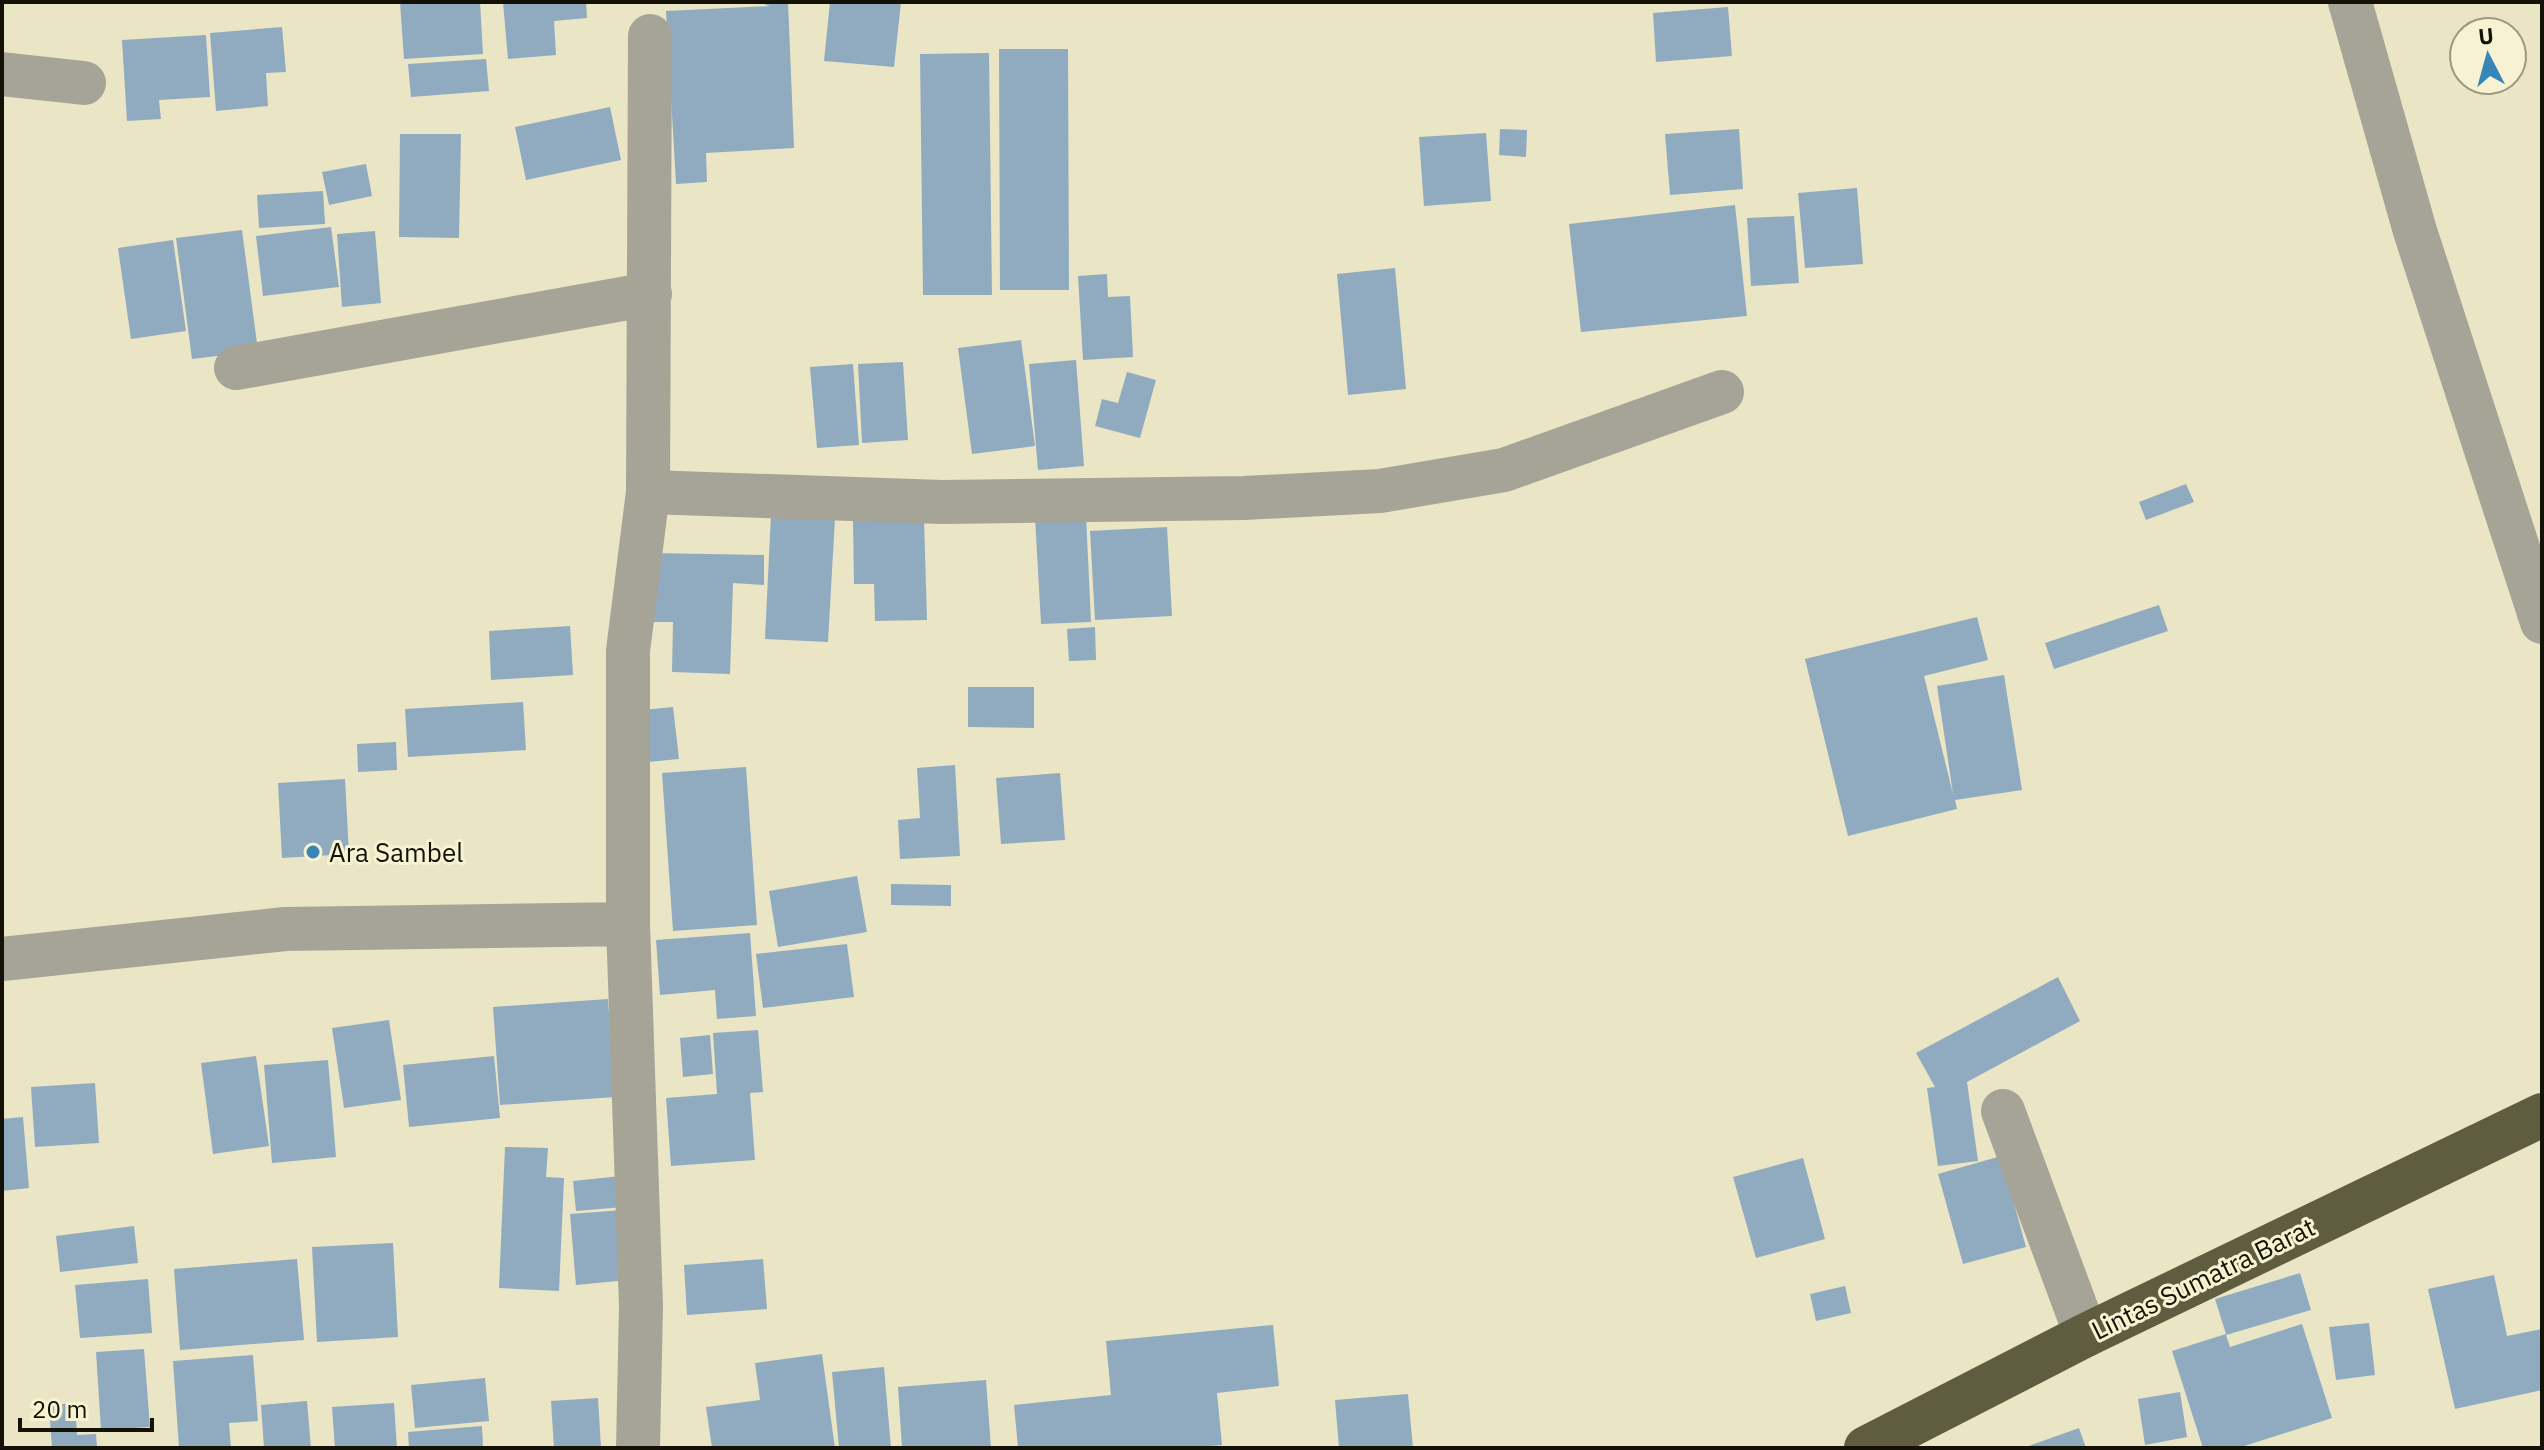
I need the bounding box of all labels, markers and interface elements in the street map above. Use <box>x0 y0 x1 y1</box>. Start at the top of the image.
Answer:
north arrow <box>2448 16 2528 96</box>
text: U <box>2477 20 2495 51</box>
place label: Ara Sambel <box>329 835 463 869</box>
marker: Ara Sambel <box>304 843 322 861</box>
street label: Lintas Sumatra Barat <box>2086 1209 2320 1347</box>
scale bar <box>20 1382 152 1432</box>
text: 20 m <box>32 1393 87 1425</box>

